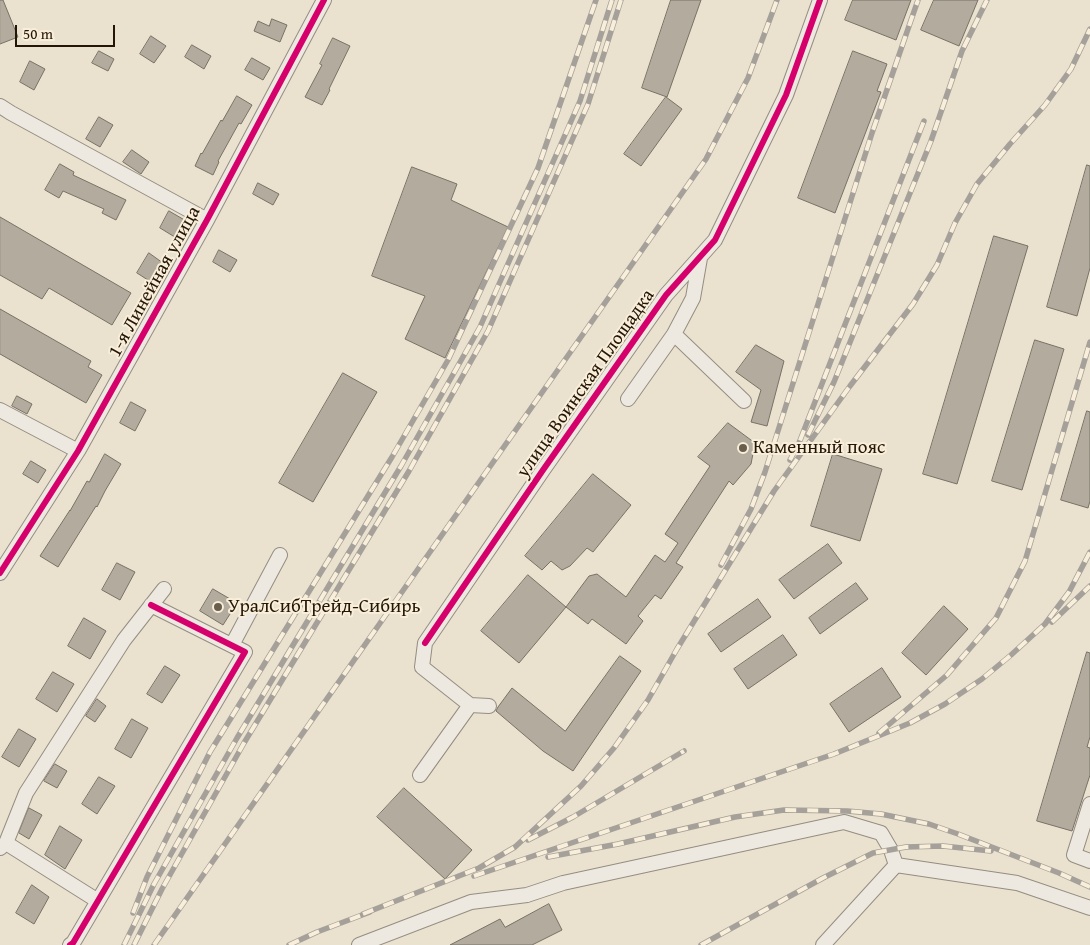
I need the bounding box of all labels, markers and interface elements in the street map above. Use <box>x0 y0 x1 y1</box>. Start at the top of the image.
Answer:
scale bar <box>18 15 118 47</box>
text: 50 m <box>23 23 53 44</box>
street label: 1-я Линейная улица <box>104 202 206 362</box>
street label: улица Воинская Площадка <box>512 285 660 483</box>
place label: Каменный пояс <box>753 437 885 459</box>
marker: Каменный пояс <box>737 442 749 454</box>
place label: УралСибТрейд-Сибирь <box>228 596 421 618</box>
marker: УралСибТрейд-Сибирь <box>212 601 224 613</box>

